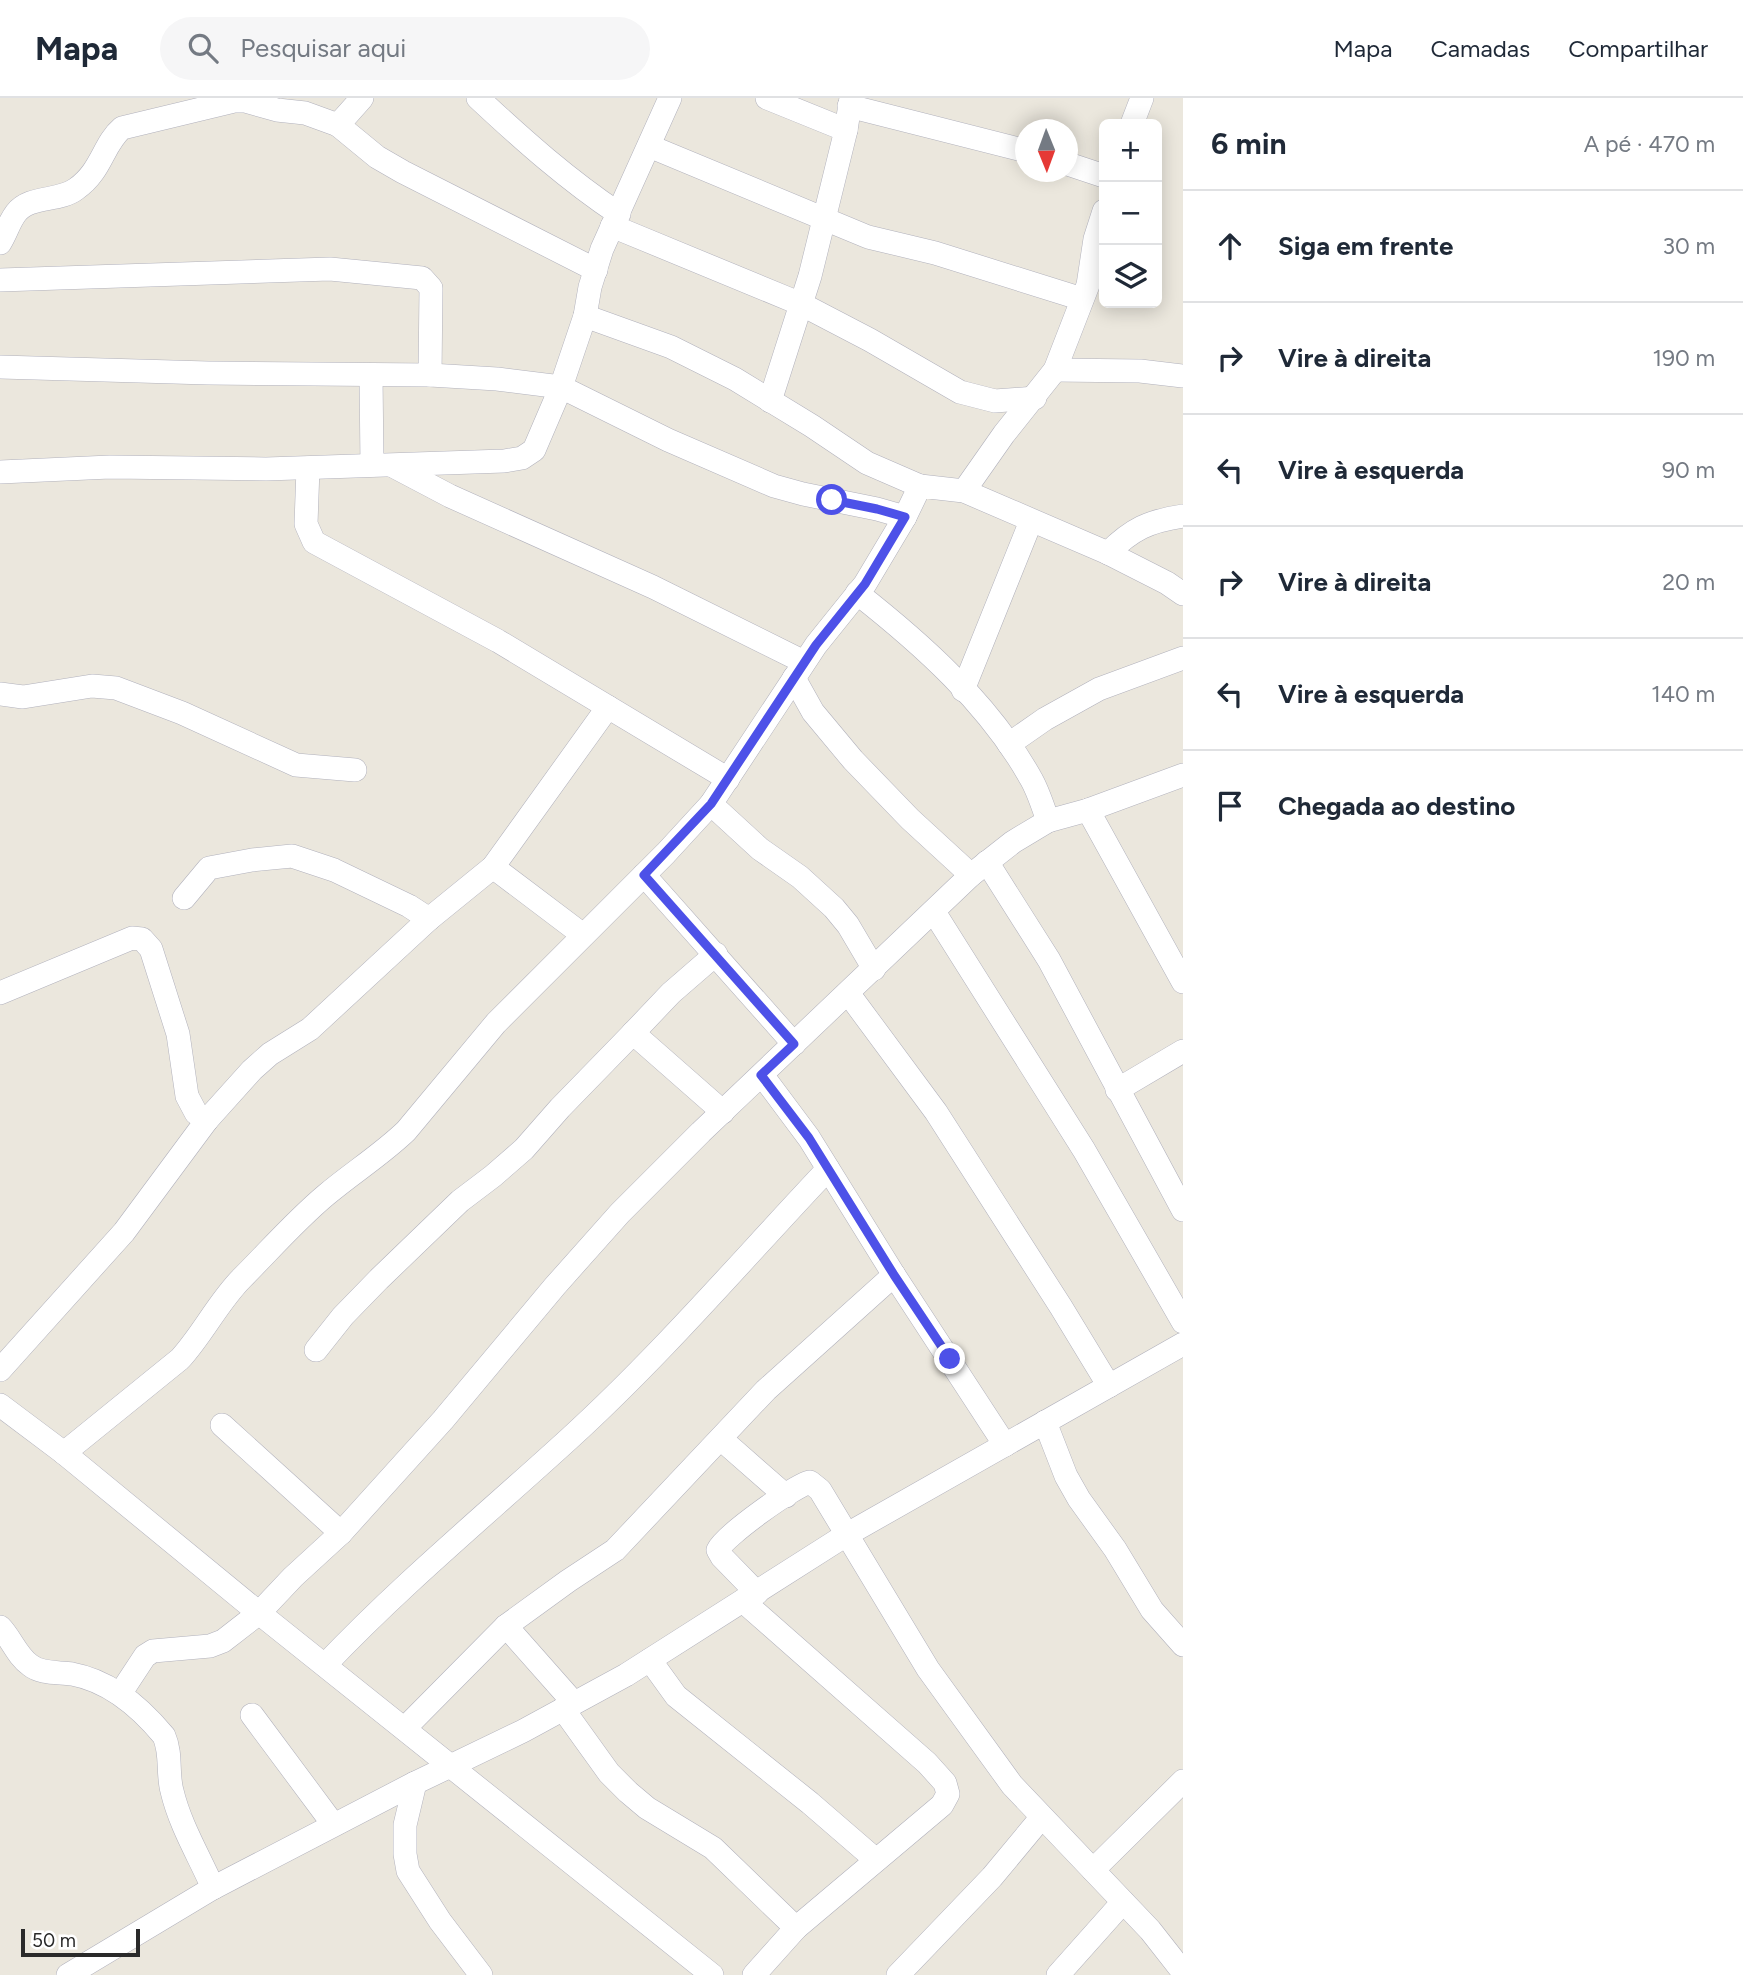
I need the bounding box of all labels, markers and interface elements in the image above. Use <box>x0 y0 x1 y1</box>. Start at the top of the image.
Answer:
search box <box>160 17 650 80</box>
text: Mapa <box>35 29 118 68</box>
icon: search <box>184 29 222 67</box>
text: Pesquisar aqui <box>240 32 406 64</box>
text: Mapa <box>1333 34 1392 63</box>
text: Camadas <box>1430 34 1530 63</box>
text: Compartilhar <box>1568 34 1708 63</box>
north arrow <box>1015 119 1078 182</box>
map controls <box>1099 119 1162 308</box>
button: + <box>1099 119 1162 182</box>
text: 6 min <box>1211 125 1287 162</box>
text: A pé · 470 m <box>1584 130 1715 158</box>
button: − <box>1099 182 1162 245</box>
icon: ahead <box>1211 227 1249 265</box>
text: Siga em frente <box>1278 230 1453 262</box>
text: 30 m <box>1662 232 1715 260</box>
button: layers <box>1099 245 1162 308</box>
icon: right <box>1211 339 1249 377</box>
text: Vire à direita <box>1278 342 1431 374</box>
text: 190 m <box>1652 344 1715 372</box>
icon: left <box>1211 451 1249 489</box>
text: Vire à esquerda <box>1278 454 1464 486</box>
text: 90 m <box>1662 456 1715 484</box>
route start <box>816 484 847 515</box>
icon: right <box>1211 563 1249 601</box>
text: Vire à direita <box>1278 566 1431 598</box>
text: 20 m <box>1662 568 1715 596</box>
icon: left <box>1211 675 1249 713</box>
text: Vire à esquerda <box>1278 678 1464 710</box>
text: 140 m <box>1651 680 1715 708</box>
icon: arrive <box>1211 787 1249 825</box>
text: Chegada ao destino <box>1278 790 1515 822</box>
route end <box>934 1343 965 1374</box>
scale bar <box>21 1926 140 1958</box>
text: 50 m <box>32 1929 76 1952</box>

